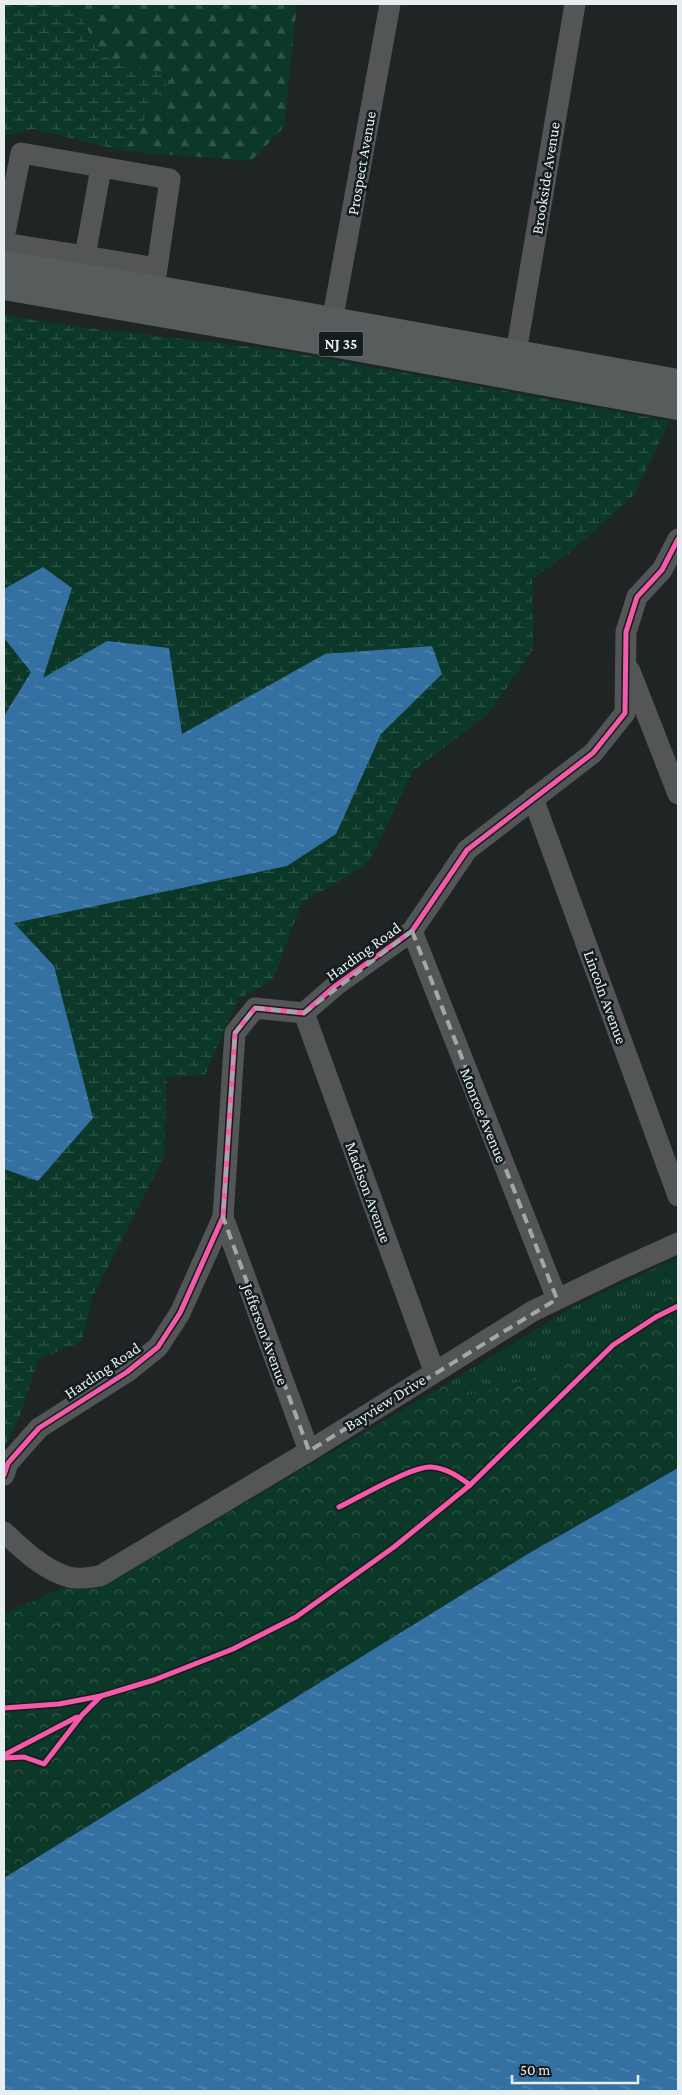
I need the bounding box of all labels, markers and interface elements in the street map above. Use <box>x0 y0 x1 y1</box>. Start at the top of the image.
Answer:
street label: Prospect Avenue <box>344 110 380 216</box>
street label: Brookside Avenue <box>528 121 563 235</box>
road number: NJ 35 <box>318 332 364 356</box>
street label: Harding Road <box>323 918 405 985</box>
street label: Lincoln Avenue <box>581 948 630 1046</box>
street label: Monroe Avenue <box>457 1066 510 1165</box>
street label: Madison Avenue <box>342 1139 395 1245</box>
street label: Jefferson Avenue <box>238 1279 292 1388</box>
street label: Harding Road <box>61 1339 144 1403</box>
street label: Bayview Drive <box>342 1371 429 1435</box>
scale bar <box>512 2052 638 2084</box>
text: 50 m <box>520 2062 550 2078</box>

